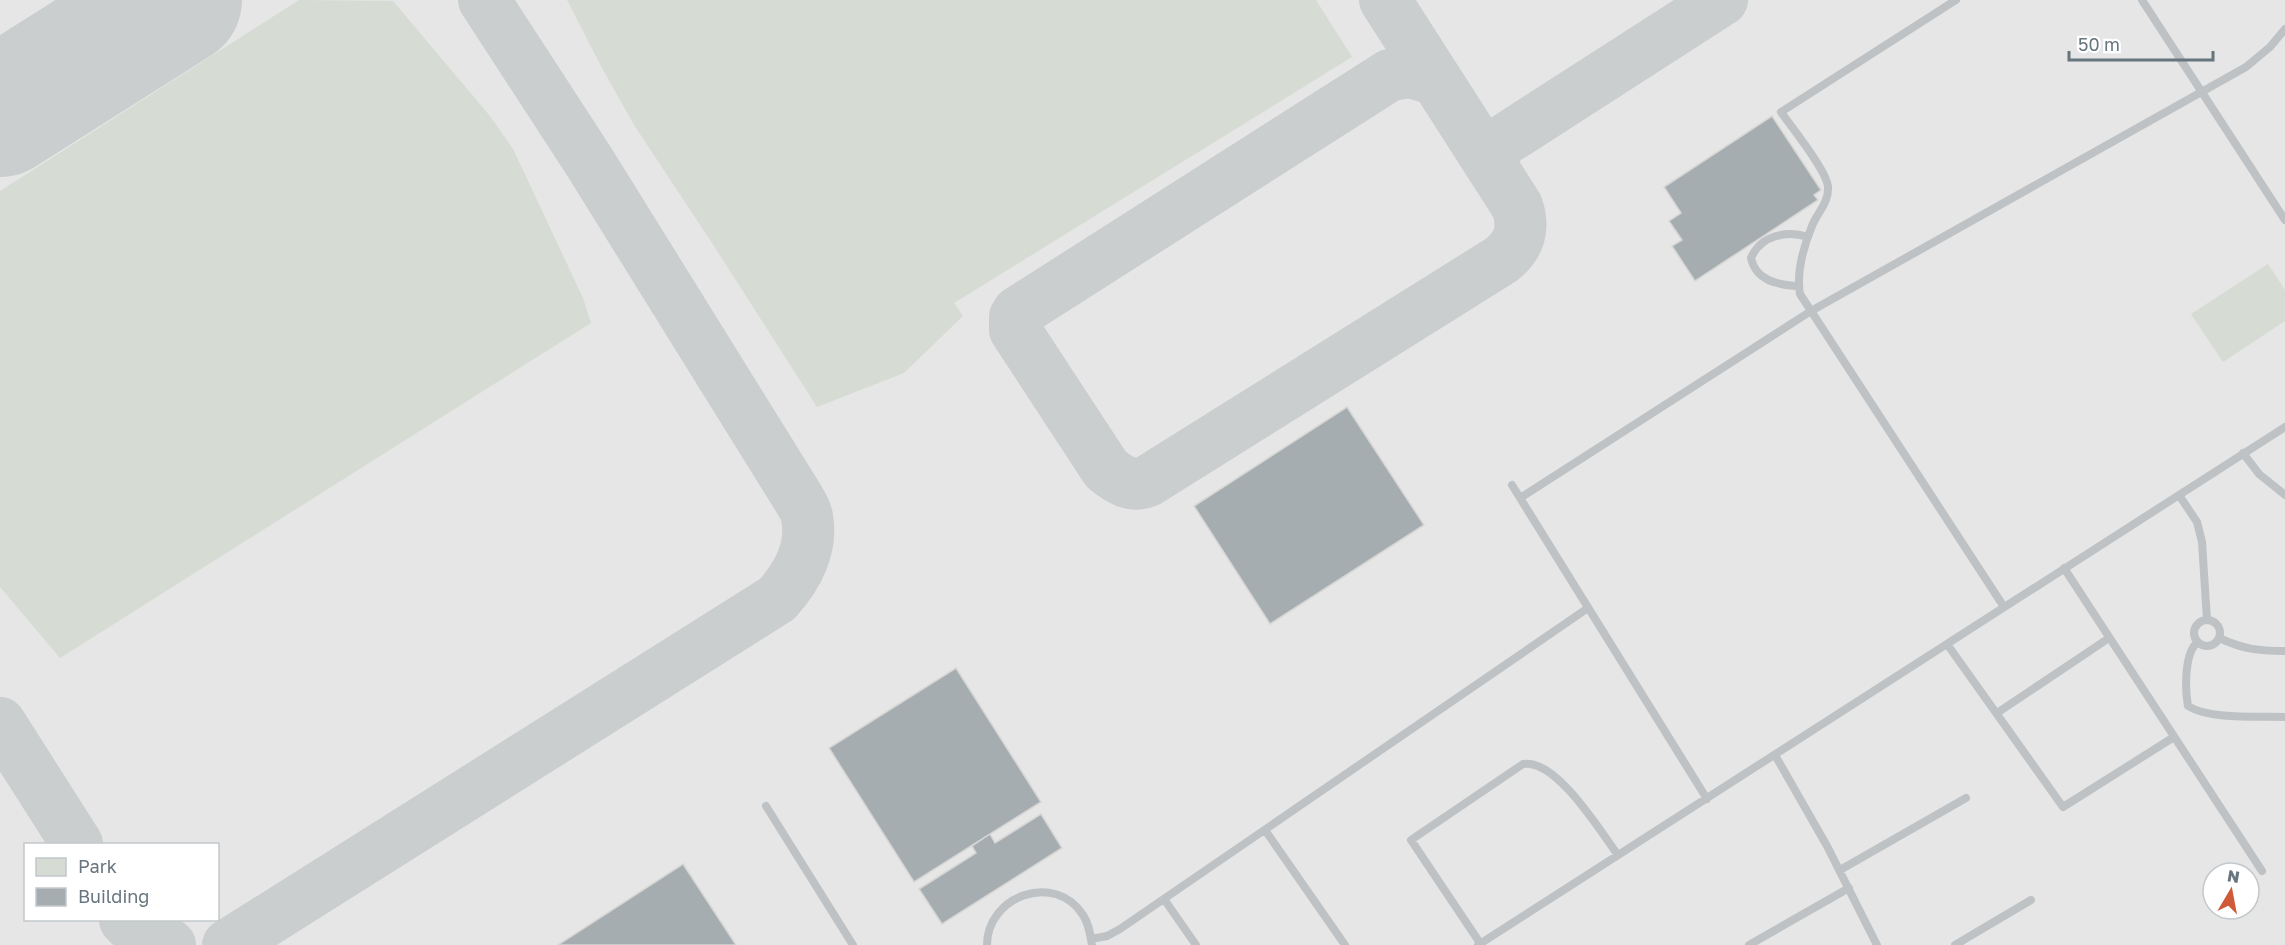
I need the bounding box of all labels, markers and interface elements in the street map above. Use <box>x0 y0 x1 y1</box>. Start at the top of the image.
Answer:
scale bar <box>2069 24 2213 62</box>
text: 50 m <box>2078 33 2120 55</box>
legend <box>24 843 219 921</box>
text: Park <box>78 855 117 877</box>
north arrow <box>2201 861 2261 921</box>
text: N <box>2226 865 2241 887</box>
text: Building <box>78 885 149 907</box>

